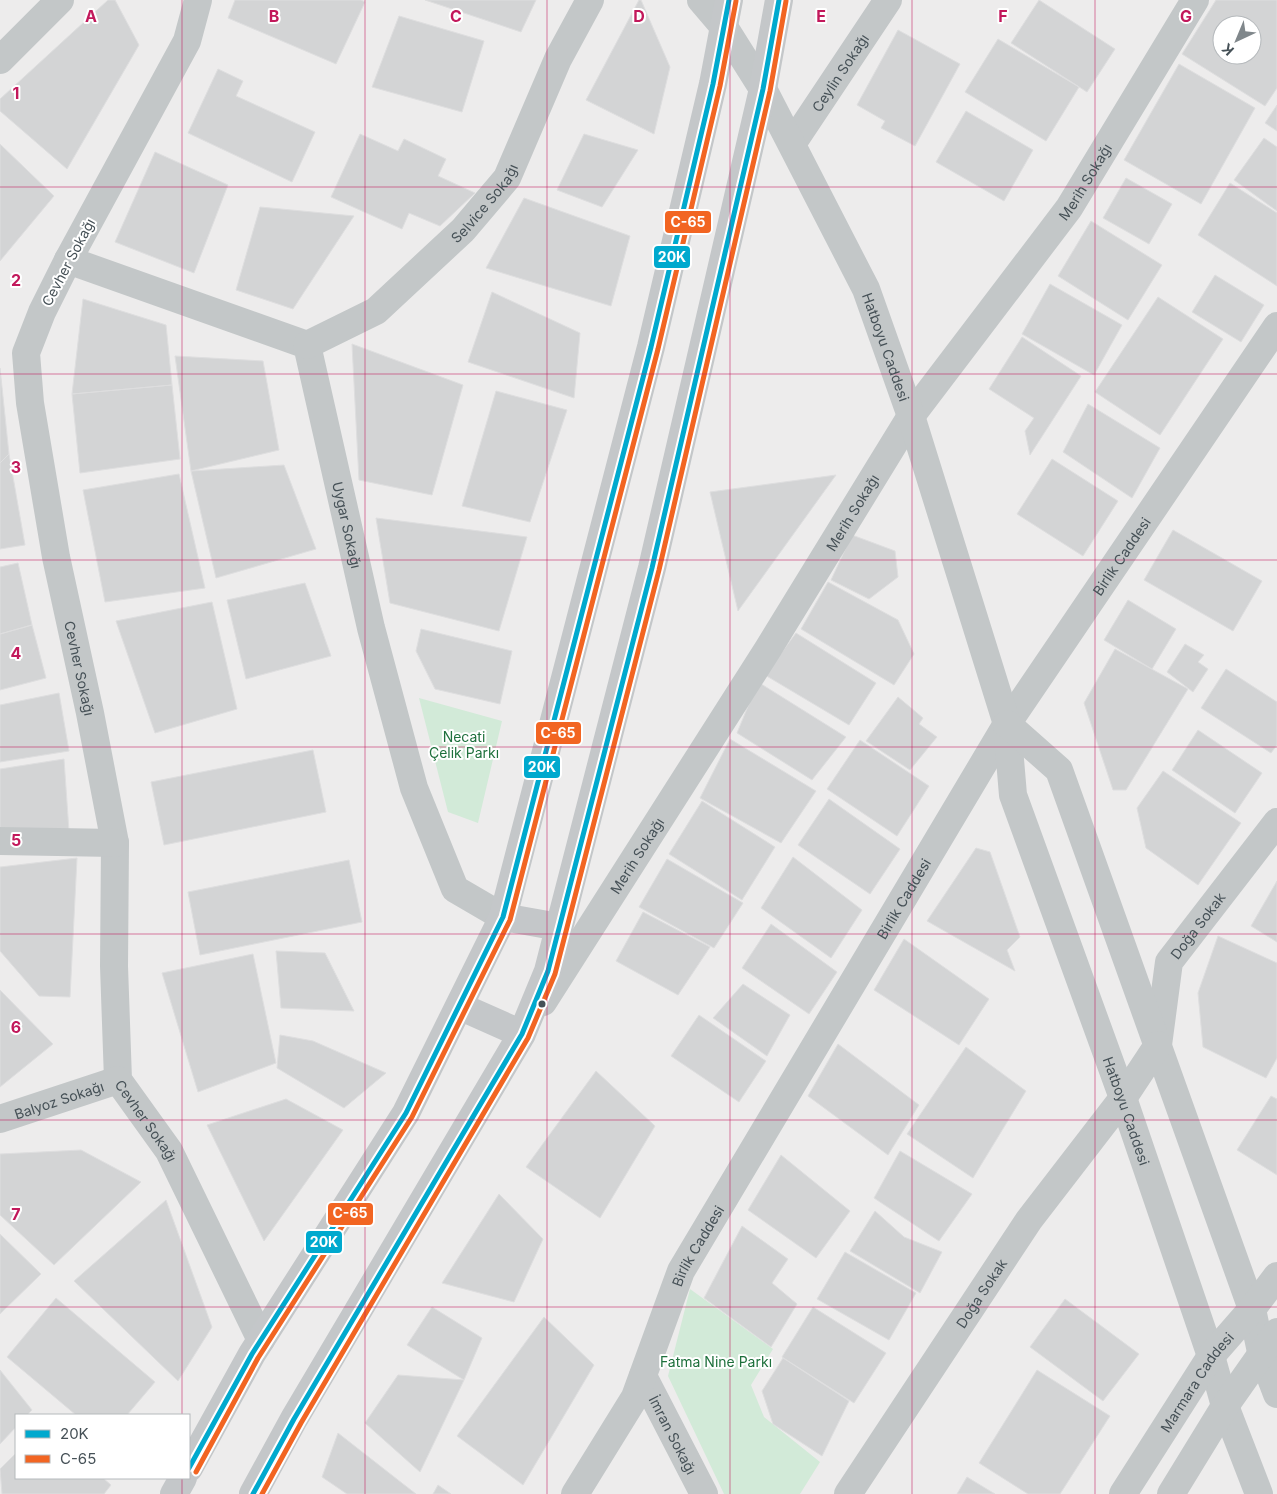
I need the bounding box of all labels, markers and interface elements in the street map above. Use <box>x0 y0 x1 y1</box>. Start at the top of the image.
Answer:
text: A <box>85 6 97 26</box>
text: B <box>269 6 279 26</box>
text: C <box>450 6 462 26</box>
text: D <box>633 6 645 26</box>
text: E <box>816 6 826 26</box>
text: F <box>998 6 1008 26</box>
text: G <box>1180 6 1192 26</box>
north arrow <box>1212 15 1262 65</box>
street label: Ceylin Sokağı <box>808 30 872 115</box>
text: K <box>1218 40 1237 59</box>
text: 1 <box>13 83 19 103</box>
street label: Merih Sokağı <box>1055 140 1115 223</box>
street label: Selvice Sokağı <box>447 161 521 246</box>
line badge: C-65 <box>664 210 712 234</box>
text: C-65 <box>671 213 706 230</box>
street label: Cevher Sokağı <box>38 215 98 309</box>
line badge: 20K <box>653 245 691 269</box>
text: 20K <box>658 248 686 265</box>
text: 2 <box>11 270 21 290</box>
street label: Hatboyu Caddesi <box>859 290 914 403</box>
text: 3 <box>11 457 21 477</box>
street label: Merih Sokağı <box>822 471 882 554</box>
street label: Uygar Sokağı <box>330 480 366 570</box>
street label: Birlik Caddesi <box>1088 514 1153 598</box>
street label: Cevher Sokağı <box>62 619 99 717</box>
text: 4 <box>11 643 22 663</box>
line badge: C-65 <box>535 721 582 745</box>
text: C-65 <box>541 724 576 741</box>
park label: Necati Çelik Parkı <box>429 728 499 761</box>
line badge: 20K <box>523 755 561 779</box>
text: 20K <box>528 758 556 775</box>
street label: Merih Sokağı <box>606 814 667 896</box>
text: 5 <box>11 830 21 850</box>
street label: Birlik Caddesi <box>873 855 934 942</box>
street label: Doğa Sokak <box>1166 888 1228 962</box>
unlabelled marker <box>537 999 547 1009</box>
text: 6 <box>11 1017 21 1037</box>
street label: Hatboyu Caddesi <box>1100 1054 1154 1167</box>
street label: Cevher Sokağı <box>112 1076 181 1164</box>
street label: Balyoz Sokağı <box>12 1077 106 1122</box>
line badge: C-65 <box>327 1202 374 1226</box>
street label: Birlik Caddesi <box>668 1202 727 1289</box>
text: 7 <box>11 1204 21 1224</box>
text: C-65 <box>333 1204 368 1221</box>
line badge: 20K <box>305 1230 343 1254</box>
text: 20K <box>310 1233 338 1250</box>
street label: Doğa Sokak <box>952 1255 1010 1331</box>
street label: Marmara Caddesi <box>1156 1329 1237 1435</box>
park label: Fatma Nine Parkı <box>660 1353 772 1370</box>
street label: İmran Sokağı <box>646 1392 701 1477</box>
legend <box>15 1414 190 1479</box>
text: 20K <box>60 1424 89 1443</box>
text: C-65 <box>60 1449 96 1468</box>

